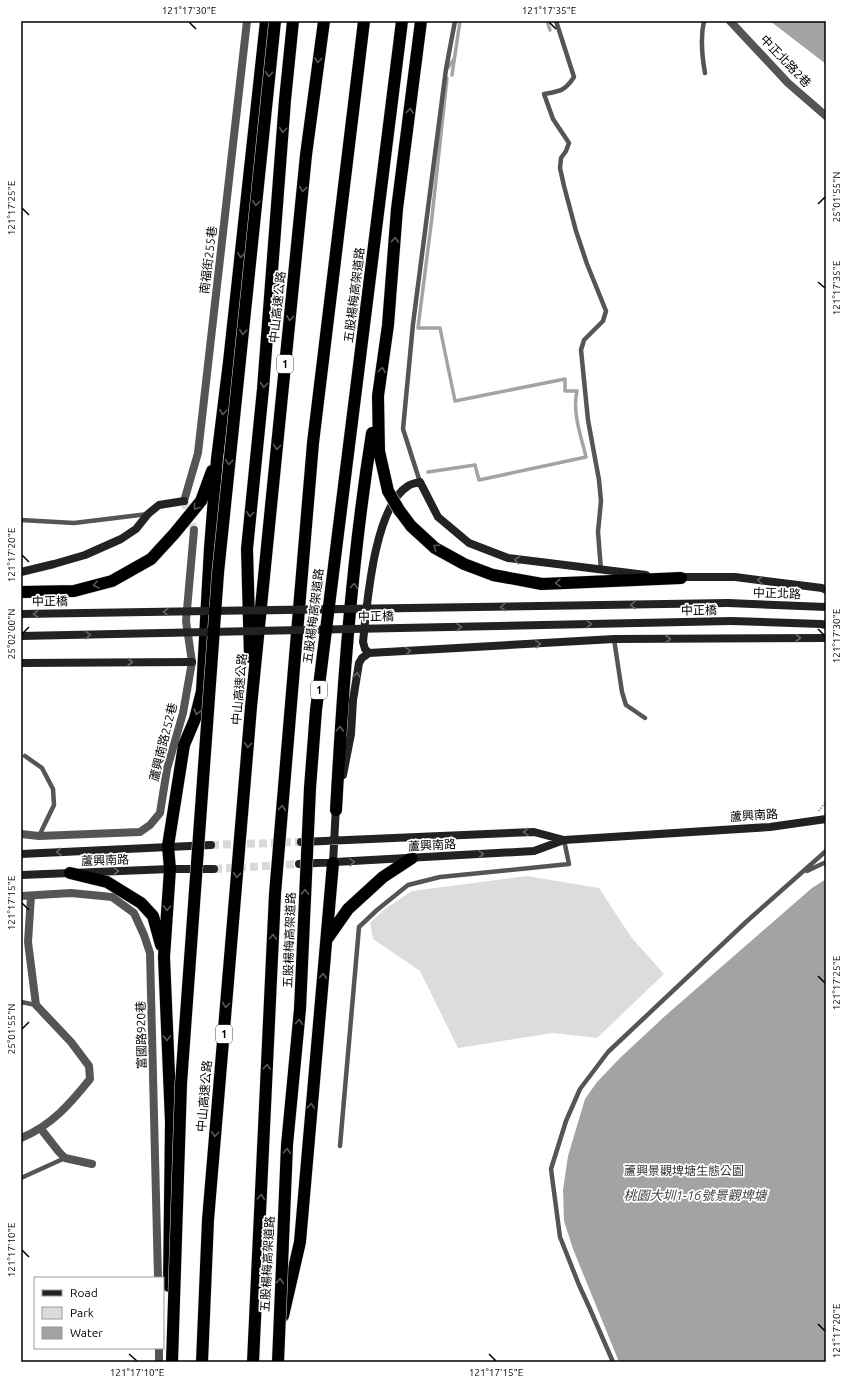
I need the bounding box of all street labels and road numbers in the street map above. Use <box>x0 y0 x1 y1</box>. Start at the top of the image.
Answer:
street label: 中正北路2巷 <box>758 32 814 90</box>
street label: 南福街255巷 <box>197 225 219 295</box>
street label: 五股楊梅高架道路 <box>342 247 366 343</box>
street label: 中山高速公路 <box>267 271 287 343</box>
road number: 1 <box>277 355 293 373</box>
street label: 五股楊梅高架道路 <box>301 568 325 664</box>
street label: 中正北路 <box>753 586 801 600</box>
street label: 中正橋 <box>32 594 68 608</box>
street label: 中正橋 <box>681 603 717 617</box>
street label: 中正橋 <box>358 609 394 623</box>
street label: 中山高速公路 <box>229 653 249 725</box>
road number: 1 <box>311 681 327 699</box>
street label: 蘆興南路252巷 <box>147 701 179 783</box>
street label: 蘆興南路 <box>730 807 778 823</box>
street label: 蘆興南路 <box>408 837 456 853</box>
street label: 蘆興南路 <box>81 853 129 867</box>
street label: 五股楊梅高架道路 <box>281 892 297 988</box>
street label: 富國路920巷 <box>134 1001 148 1069</box>
road number: 1 <box>216 1025 232 1043</box>
street label: 中山高速公路 <box>194 1060 214 1132</box>
street label: 五股楊梅高架道路 <box>258 1216 276 1312</box>

